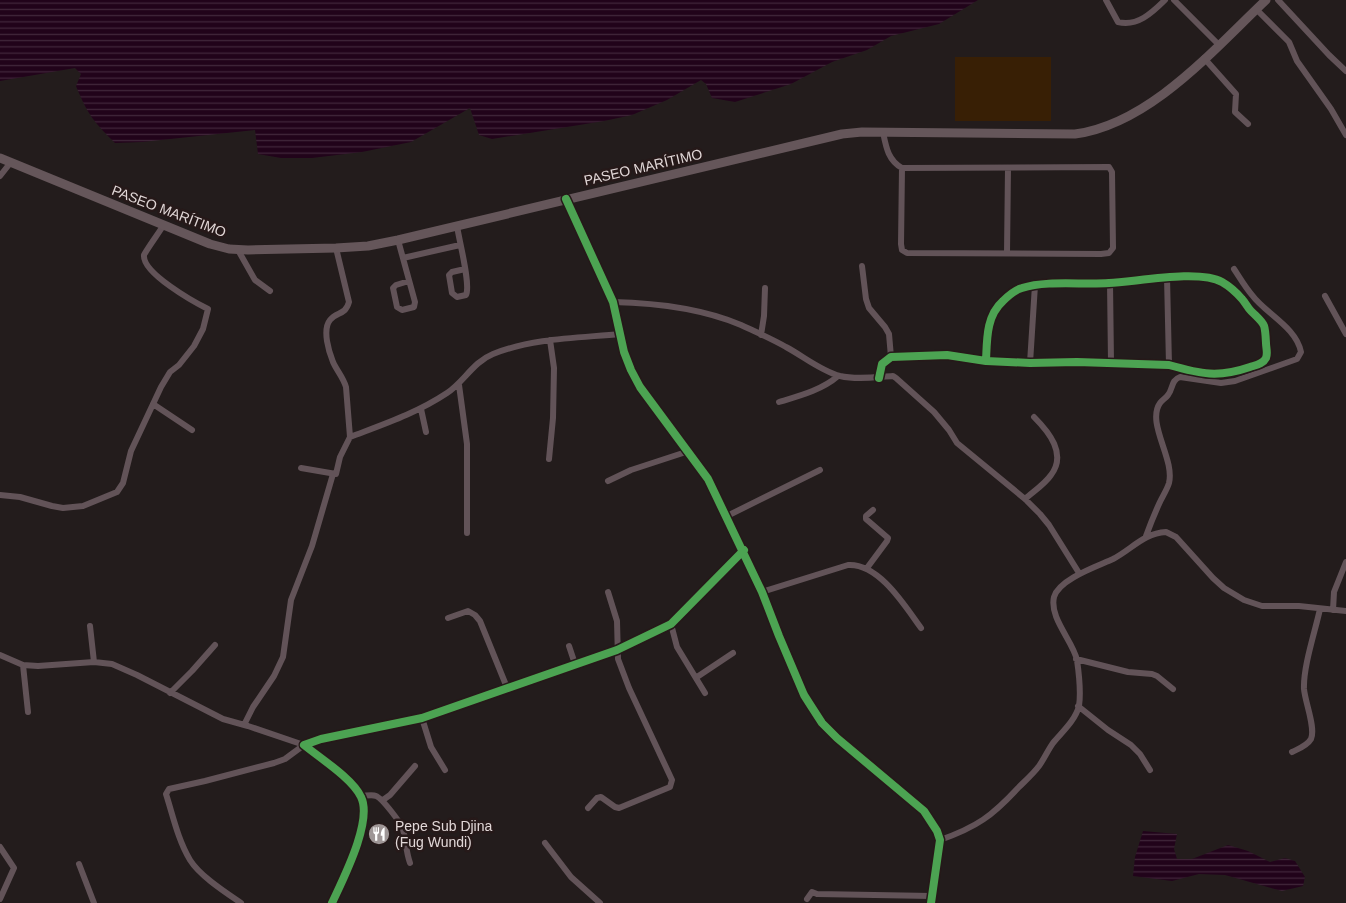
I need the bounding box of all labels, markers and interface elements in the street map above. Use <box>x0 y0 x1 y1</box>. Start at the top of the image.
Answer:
street label: PASEO MARÍTIMO <box>582 146 704 188</box>
street label: PASEO MARÍTIMO <box>110 182 228 240</box>
place label: Pepe Sub Djina (Fug Wundi) <box>395 818 493 850</box>
restaurant icon: Pepe Sub Djina (Fug Wundi) <box>367 822 391 846</box>

